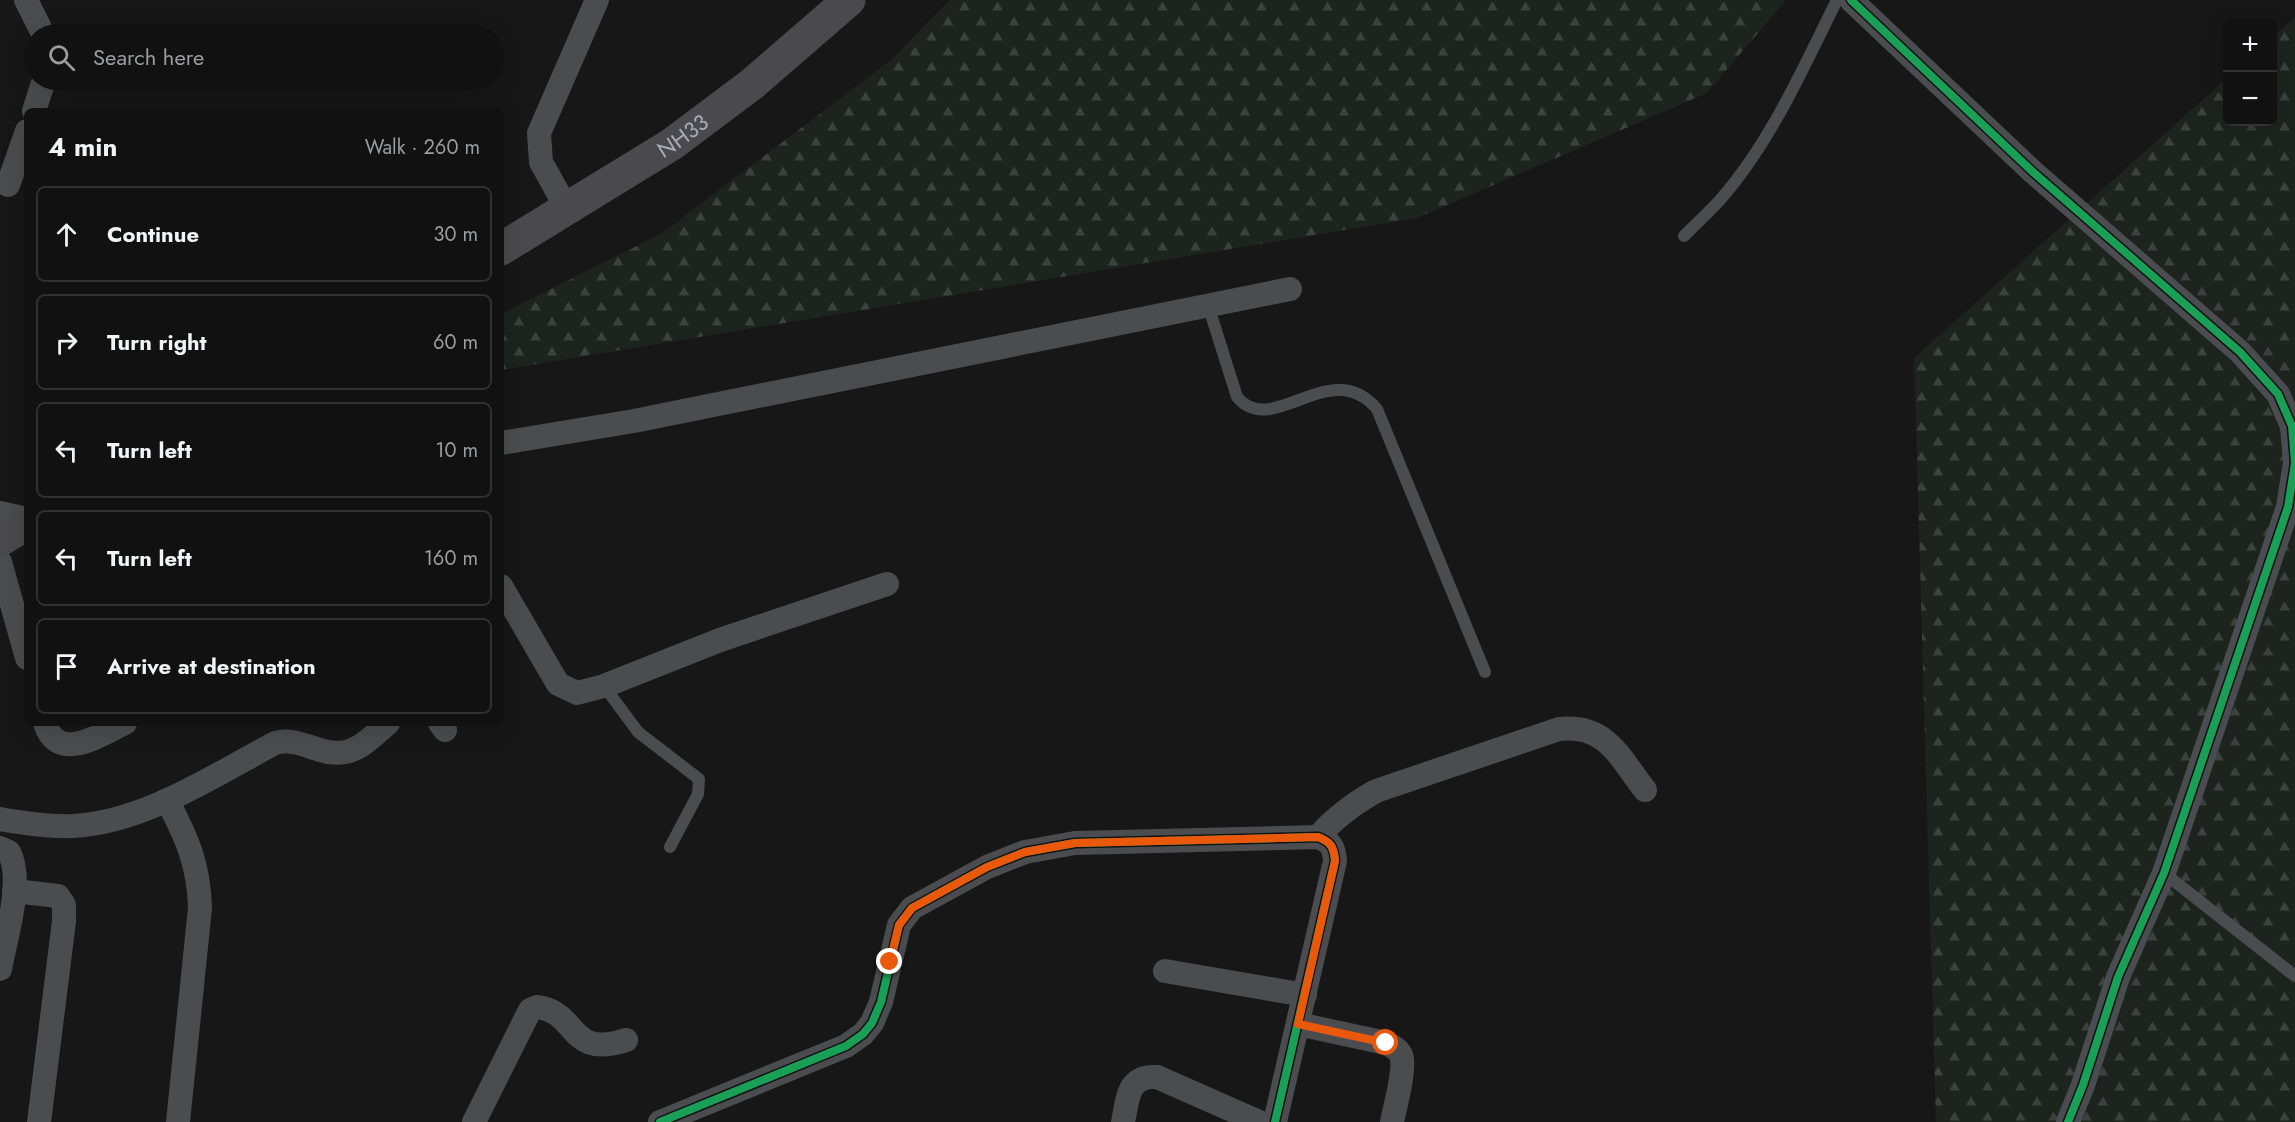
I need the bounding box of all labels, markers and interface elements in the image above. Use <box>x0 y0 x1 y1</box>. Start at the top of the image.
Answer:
map controls <box>2223 18 2277 126</box>
button: + <box>2223 18 2277 72</box>
search box <box>24 24 504 90</box>
icon: search <box>45 41 78 74</box>
text: Search here <box>93 41 204 73</box>
button: − <box>2223 72 2277 126</box>
street label: NH33 <box>651 106 715 166</box>
text: 4 min <box>48 128 117 166</box>
text: Walk · 260 m <box>365 133 480 162</box>
icon: ahead <box>50 218 83 251</box>
text: Continue <box>107 218 199 250</box>
text: 30 m <box>433 220 478 249</box>
icon: right <box>50 326 83 359</box>
text: Turn right <box>107 326 207 358</box>
text: 60 m <box>433 328 478 357</box>
icon: left <box>50 434 83 467</box>
text: Turn left <box>107 434 192 466</box>
text: 10 m <box>435 436 478 465</box>
icon: left <box>50 542 83 575</box>
text: Turn left <box>107 542 192 574</box>
text: 160 m <box>424 544 478 573</box>
icon: arrive <box>50 650 83 683</box>
text: Arrive at destination <box>107 650 316 682</box>
route end <box>876 948 902 974</box>
route start <box>1372 1029 1398 1055</box>

